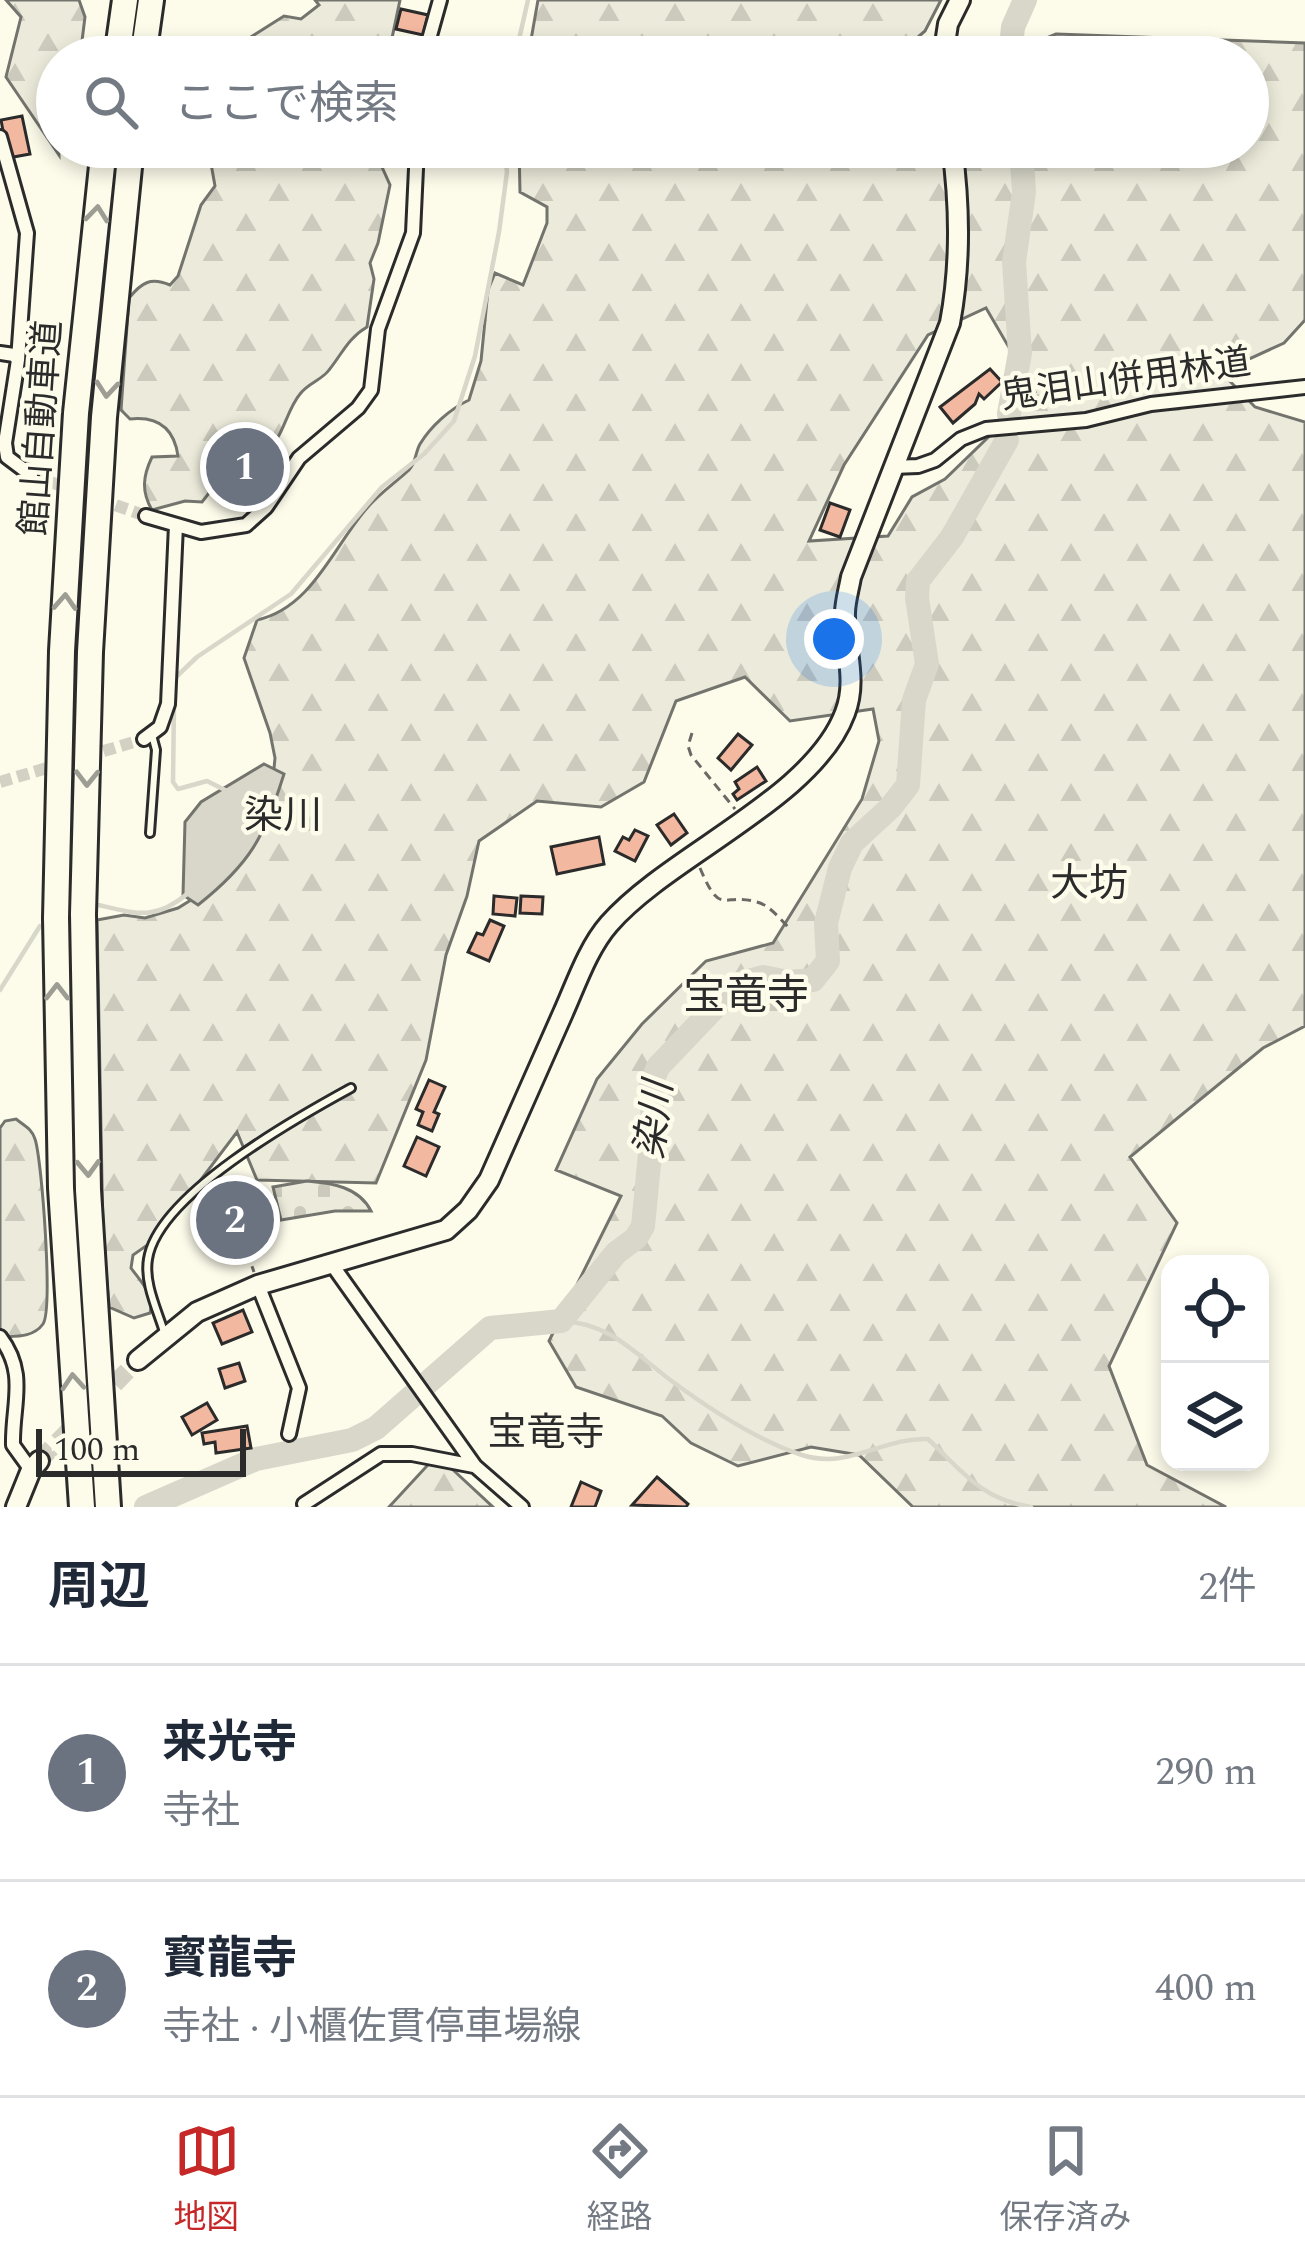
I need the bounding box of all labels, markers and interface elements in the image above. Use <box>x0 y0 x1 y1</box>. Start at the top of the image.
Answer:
search box <box>36 36 1269 168</box>
icon: search <box>78 69 144 135</box>
text: ここで検索 <box>174 70 399 139</box>
one-way arrow <box>84 204 109 223</box>
street label: 館山自動車道 <box>7 318 77 538</box>
street label: 鬼泪山併用林道 <box>997 335 1255 425</box>
one-way arrow <box>95 380 120 399</box>
pin: 1 <box>206 422 284 512</box>
one-way arrow <box>52 592 78 611</box>
your location <box>804 609 864 669</box>
one-way arrow <box>74 769 100 788</box>
district label: 染川 <box>244 787 322 846</box>
district label: 大坊 <box>1050 855 1128 914</box>
district label: 宝竜寺 <box>683 965 809 1028</box>
one-way arrow <box>44 982 70 1000</box>
water label: 染川 <box>621 1074 690 1162</box>
one-way arrow <box>74 1159 100 1178</box>
pin: 2 <box>196 1175 274 1265</box>
map controls <box>1161 1255 1269 1471</box>
button: locate <box>1161 1255 1269 1363</box>
button: layers <box>1161 1363 1269 1471</box>
one-way arrow <box>61 1372 87 1391</box>
district label: 宝竜寺 <box>487 1404 605 1463</box>
scale bar <box>36 1423 246 1476</box>
text: 100 m <box>54 1425 140 1475</box>
text: 周辺 <box>48 1549 150 1627</box>
text: 2件 <box>1198 1558 1257 1617</box>
text: 来光寺 <box>162 1709 297 1778</box>
text: 1 <box>76 1743 98 1802</box>
text: 290 m <box>1155 1743 1257 1802</box>
text: 寺社 <box>162 1782 240 1841</box>
text: 寳龍寺 <box>162 1925 297 1994</box>
text: 2 <box>76 1959 98 2018</box>
text: 400 m <box>1155 1959 1257 2018</box>
text: 寺社 · 小櫃佐貫停車場線 <box>162 1998 581 2057</box>
tab: 地図 <box>174 2118 240 2243</box>
tab: 経路 <box>587 2118 653 2243</box>
tab: 保存済み <box>1000 2118 1132 2243</box>

